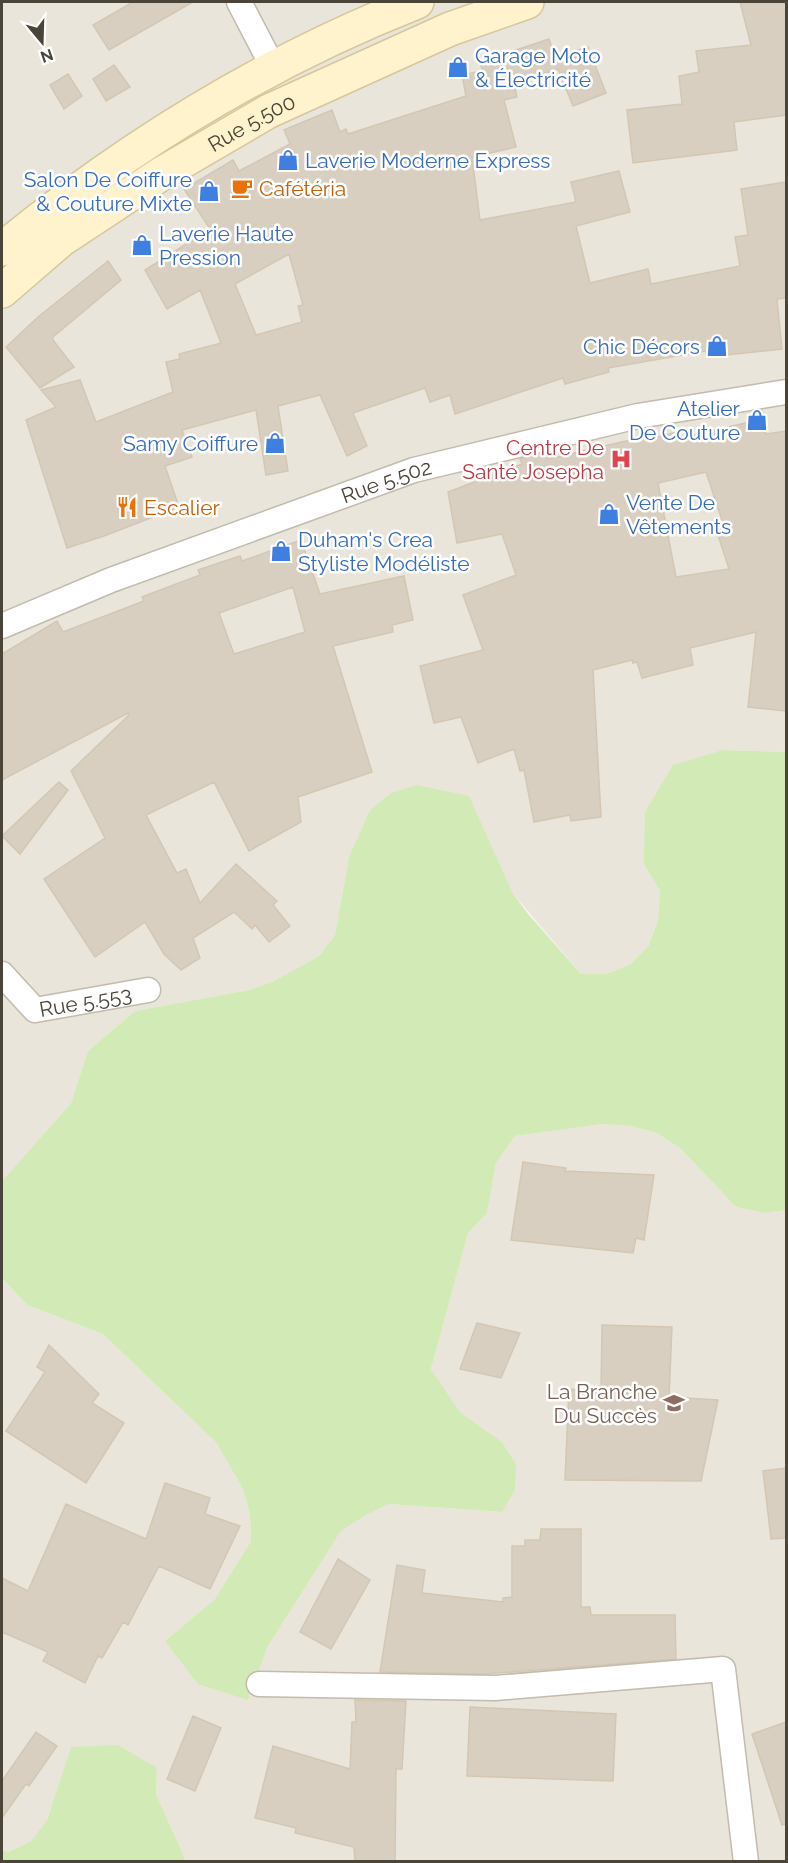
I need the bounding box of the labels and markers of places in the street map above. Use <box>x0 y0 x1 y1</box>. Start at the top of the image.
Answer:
place label: Garage Moto & Électricité <box>475 43 601 92</box>
shop icon: Garage Moto & Électricité <box>446 55 470 79</box>
shop icon: Laverie Moderne Express <box>276 148 300 172</box>
place label: Laverie Moderne Express <box>305 148 551 173</box>
place label: Salon De Coiffure & Couture Mixte <box>24 167 192 216</box>
cafe icon: Cafétéria <box>230 176 254 200</box>
place label: Cafétéria <box>259 176 346 201</box>
shop icon: Salon De Coiffure & Couture Mixte <box>197 179 221 203</box>
place label: Laverie Haute Pression <box>159 221 294 270</box>
shop icon: Laverie Haute Pression <box>130 233 154 257</box>
place label: Chic Décors <box>583 334 700 359</box>
shop icon: Chic Décors <box>705 334 729 358</box>
place label: Atelier De Couture <box>629 396 741 445</box>
shop icon: Atelier De Couture <box>745 408 769 432</box>
place label: Samy Coiffure <box>123 431 258 456</box>
shop icon: Samy Coiffure <box>263 431 287 455</box>
place label: Centre De Santé Josepha <box>462 435 604 484</box>
hospital icon: Centre De Santé Josepha <box>609 447 633 471</box>
place label: Vente De Vêtements <box>626 490 731 539</box>
restaurant icon: Escalier <box>115 495 139 519</box>
place label: Escalier <box>144 495 220 520</box>
shop icon: Vente De Vêtements <box>597 502 621 526</box>
place label: Duham's Crea Styliste Modéliste <box>298 527 470 576</box>
shop icon: Duham's Crea Styliste Modéliste <box>269 539 293 563</box>
place label: La Branche Du Succès <box>547 1379 657 1428</box>
school or university icon: La Branche Du Succès <box>662 1391 686 1415</box>

